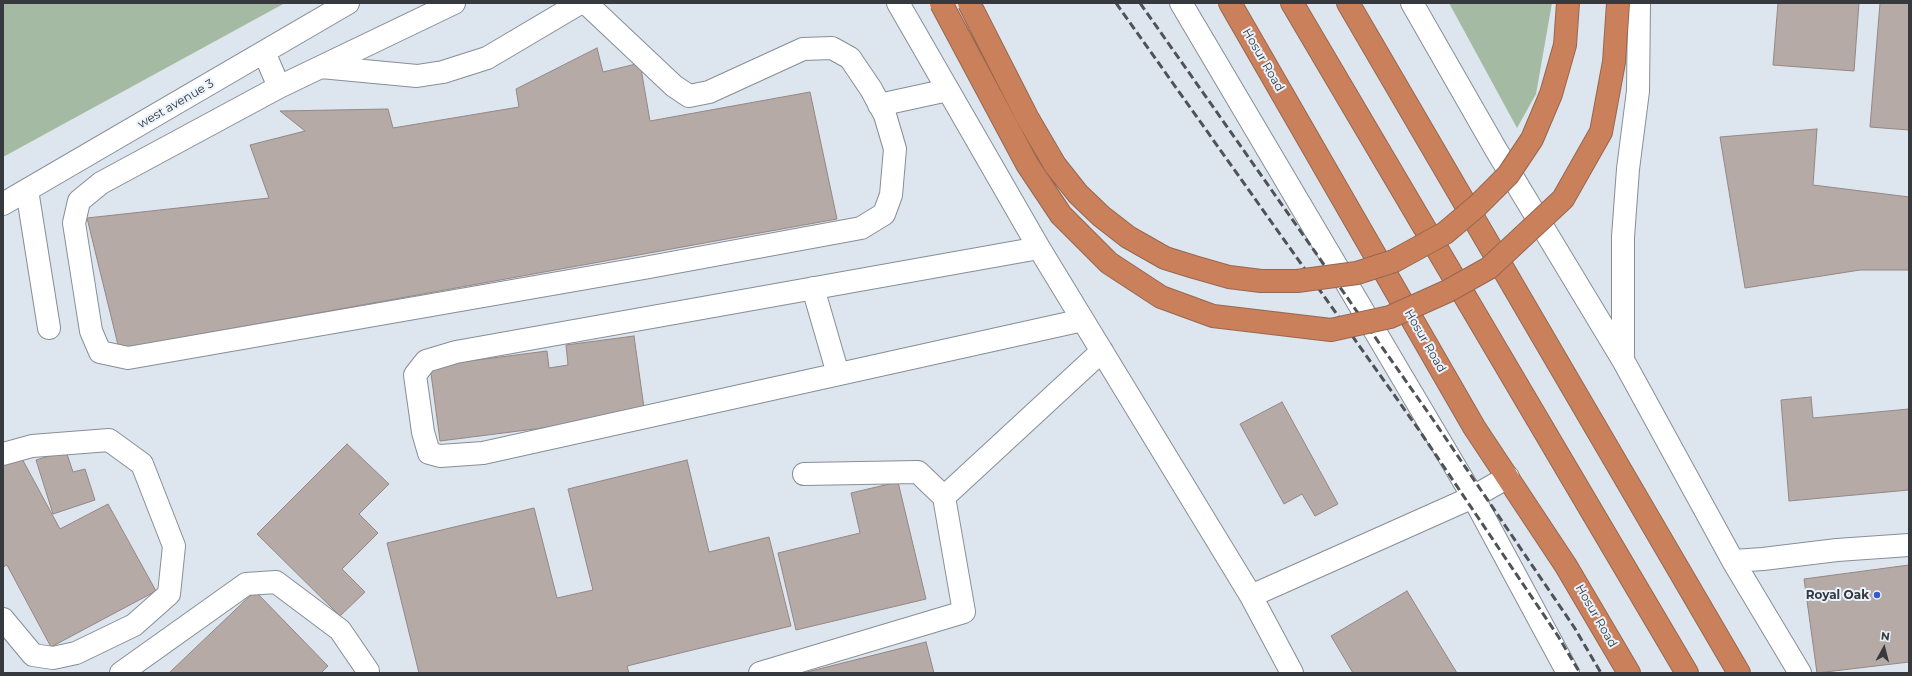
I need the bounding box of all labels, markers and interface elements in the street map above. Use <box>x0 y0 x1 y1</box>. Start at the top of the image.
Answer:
street label: Hosur Road <box>1239 26 1287 94</box>
street label: west avenue 3 <box>135 76 217 132</box>
street label: Hosur Road <box>1401 307 1449 375</box>
street label: Hosur Road <box>1572 582 1620 650</box>
place label: Royal Oak <box>1806 588 1869 602</box>
marker: Royal Oak <box>1872 590 1882 600</box>
north arrow <box>1864 628 1904 668</box>
text: N <box>1880 629 1891 644</box>

